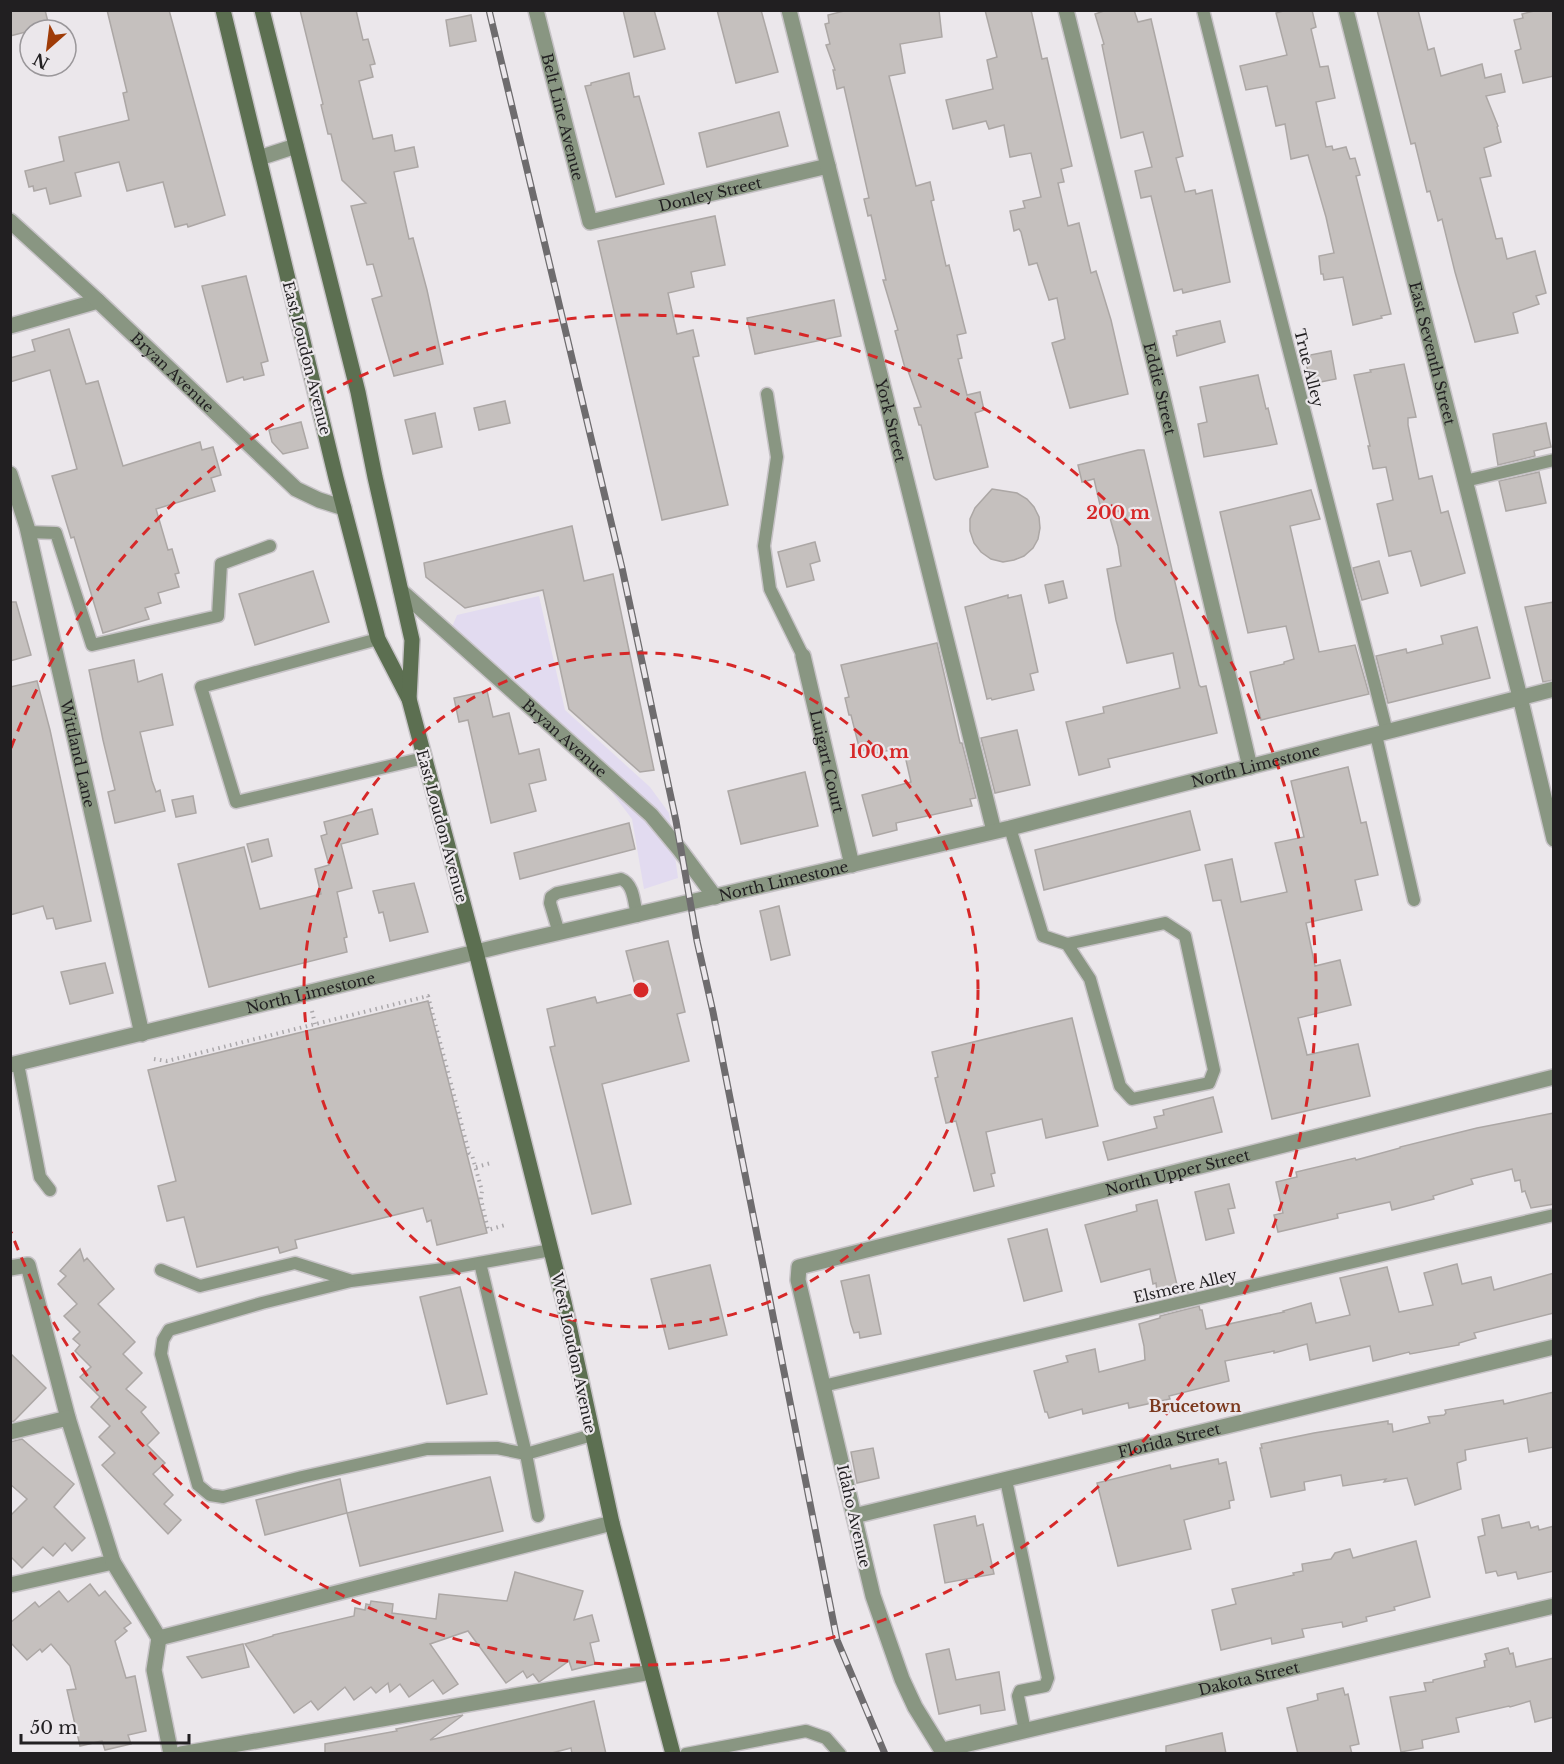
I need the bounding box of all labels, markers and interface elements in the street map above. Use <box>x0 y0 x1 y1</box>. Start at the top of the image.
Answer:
north arrow <box>18 18 78 78</box>
text: N <box>30 49 52 74</box>
street label: Belt Line Avenue <box>538 51 589 182</box>
street label: Donley Street <box>657 172 764 215</box>
street label: East Loudon Avenue <box>279 279 335 437</box>
street label: East Seventh Street <box>1406 279 1460 427</box>
street label: True Alley <box>1290 327 1328 409</box>
street label: Bryan Avenue <box>127 328 218 416</box>
street label: Eddie Street <box>1140 340 1181 437</box>
street label: York Street <box>872 376 911 464</box>
text: 200 m <box>1086 502 1150 524</box>
street label: Bryan Avenue <box>518 695 611 781</box>
street label: Wittland Lane <box>57 697 100 809</box>
street label: Luigart Court <box>806 708 849 815</box>
street label: North Limestone <box>1189 740 1322 791</box>
text: 100 m <box>849 741 909 763</box>
street label: East Loudon Avenue <box>412 747 472 905</box>
street label: North Limestone <box>717 856 850 905</box>
street label: North Limestone <box>244 967 377 1017</box>
centre of rings <box>631 980 651 1000</box>
street label: North Upper Street <box>1103 1144 1252 1199</box>
street label: Elsmere Alley <box>1131 1265 1239 1307</box>
street label: West Loudon Avenue <box>547 1270 600 1435</box>
district label: Brucetown <box>1149 1396 1242 1416</box>
street label: Florida Street <box>1116 1418 1222 1461</box>
street label: Idaho Avenue <box>833 1463 875 1569</box>
street label: Dakota Street <box>1196 1657 1301 1699</box>
scale bar <box>21 1707 189 1745</box>
text: 50 m <box>30 1717 78 1739</box>

